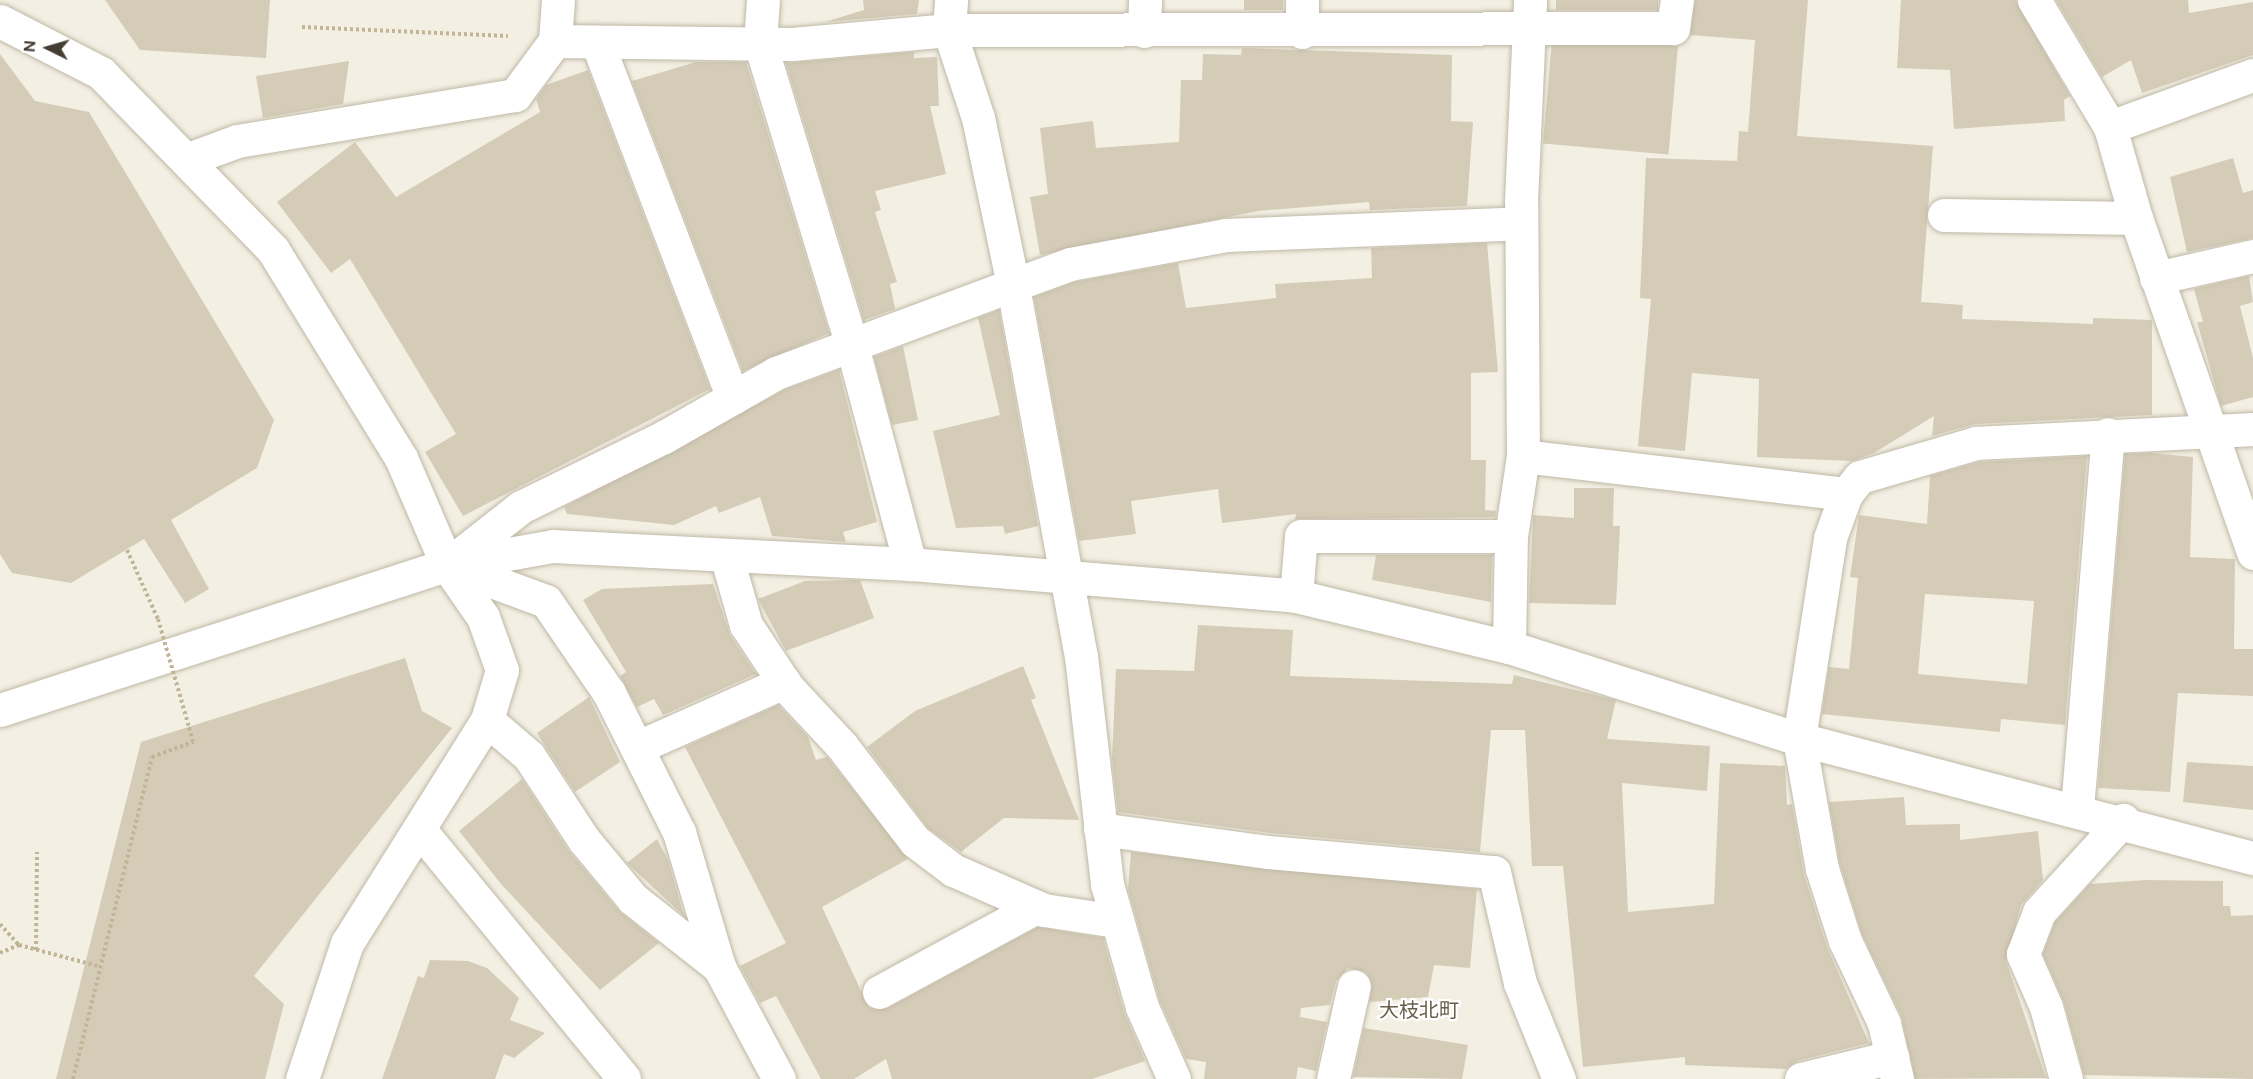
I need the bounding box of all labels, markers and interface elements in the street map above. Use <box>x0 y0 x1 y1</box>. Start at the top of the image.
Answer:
north arrow <box>18 18 78 78</box>
text: N <box>19 40 41 53</box>
district label: 大枝北町 <box>1379 998 1459 1022</box>

